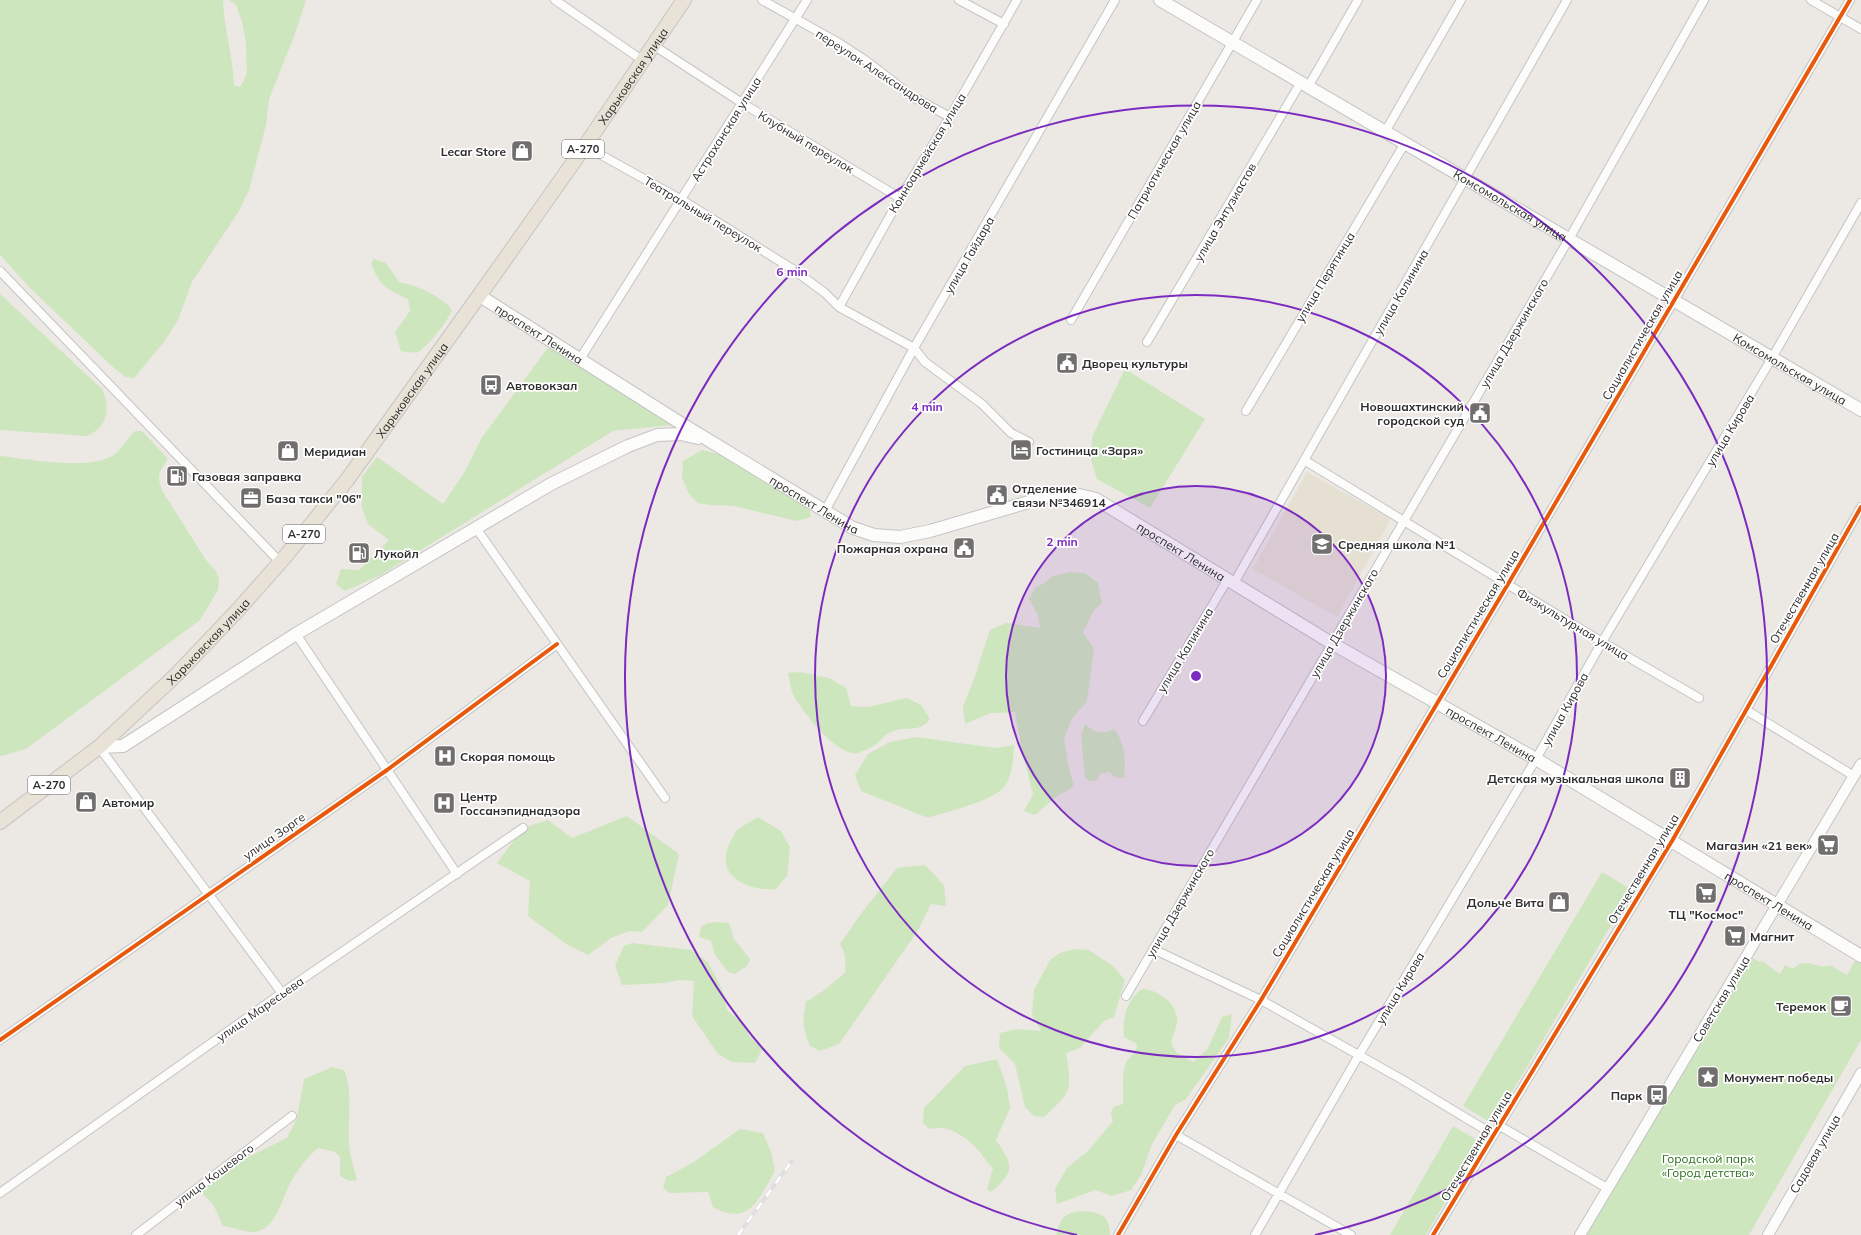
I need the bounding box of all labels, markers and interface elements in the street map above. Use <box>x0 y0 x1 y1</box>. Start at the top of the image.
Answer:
street label: Харьковская улица <box>594 25 671 127</box>
street label: переулок Александрова <box>813 26 941 116</box>
street label: Астраханская улица <box>688 74 764 184</box>
street label: Конноармейская улица <box>885 90 969 216</box>
street label: Патриотическая улица <box>1124 98 1204 222</box>
street label: Клубный переулок <box>755 107 857 177</box>
shop icon: Lecar Store <box>509 138 535 164</box>
road number: А-270 <box>562 140 604 158</box>
place label: Lecar Store <box>441 144 506 159</box>
street label: улица Энтузиастов <box>1191 160 1259 264</box>
street label: Комсомольская улица <box>1451 166 1570 244</box>
street label: Театральный переулок <box>641 173 765 255</box>
street label: улица Гайдара <box>941 214 997 296</box>
street label: улица Перятинца <box>1292 229 1358 325</box>
street label: улица Калинина <box>1370 247 1432 337</box>
text: 6 min <box>776 264 808 279</box>
street label: Социалистическая улица <box>1599 267 1685 403</box>
street label: улица Дзержинского <box>1477 276 1551 390</box>
street label: проспект Ленина <box>492 300 586 367</box>
street label: Комсомольская улица <box>1731 329 1850 408</box>
street label: Харьковская улица <box>372 339 451 441</box>
public building icon: Дворец культуры <box>1054 350 1080 376</box>
place label: Дворец культуры <box>1082 356 1188 371</box>
bus stop icon: Автовокзал <box>478 372 504 398</box>
place label: Автовокзал <box>506 378 577 393</box>
street label: улица Кирова <box>1703 391 1757 469</box>
text: 4 min <box>911 399 943 414</box>
place label: Новошахтинский городской суд <box>1360 399 1464 428</box>
public building icon: Новошахтинский городской суд <box>1467 400 1493 426</box>
hotel icon: Гостиница «Заря» <box>1008 437 1034 463</box>
shop icon: Меридиан <box>275 438 301 464</box>
place label: Гостиница «Заря» <box>1036 443 1143 458</box>
place label: Меридиан <box>304 444 366 459</box>
fuel station icon: Газовая заправка <box>164 463 190 489</box>
place label: Газовая заправка <box>192 469 301 484</box>
street label: проспект Ленина <box>767 472 860 537</box>
place label: Отделение связи №346914 <box>1012 481 1106 510</box>
public building icon: Отделение связи №346914 <box>984 482 1010 508</box>
office icon: База такси "06" <box>238 485 264 511</box>
place label: База такси "06" <box>266 491 361 506</box>
street label: проспект Ленина <box>1134 518 1228 584</box>
road number: А-270 <box>283 525 325 543</box>
street label: Отечественная улица <box>1766 530 1842 646</box>
school or university icon: Средняя школа №1 <box>1309 531 1335 557</box>
text: 2 min <box>1046 534 1078 549</box>
public building icon: Пожарная охрана <box>951 535 977 561</box>
place label: Средняя школа №1 <box>1338 537 1456 552</box>
fuel station icon: Лукойл <box>346 540 372 566</box>
place label: Пожарная охрана <box>837 541 948 556</box>
place label: Лукойл <box>374 546 419 561</box>
street label: Социалистическая улица <box>1434 547 1522 681</box>
street label: улица Дзержинского <box>1307 566 1381 680</box>
street label: Физкультурная улица <box>1514 585 1632 663</box>
street label: Харьковская улица <box>163 595 252 688</box>
street label: улица Калинина <box>1154 605 1216 695</box>
centre of rings <box>1189 669 1203 683</box>
street label: улица Кирова <box>1539 670 1591 748</box>
street label: проспект Ленина <box>1444 702 1539 765</box>
hospital icon: Скорая помощь <box>432 743 458 769</box>
place label: Скорая помощь <box>460 749 556 764</box>
building icon: Детская музыкальная школа <box>1667 765 1693 791</box>
place label: Детская музыкальная школа <box>1487 771 1664 786</box>
road number: А-270 <box>28 776 70 794</box>
shop icon: Автомир <box>73 789 99 815</box>
place label: Центр Госсанэпиднадзора <box>460 789 580 818</box>
hospital icon: Центр Госсанэпиднадзора <box>431 790 457 816</box>
place label: Автомир <box>102 795 155 810</box>
street label: улица Зорге <box>240 809 308 863</box>
street label: Отечественная улица <box>1604 811 1682 927</box>
street label: Социалистическая улица <box>1269 826 1357 960</box>
supermarket icon: Магазин «21 век» <box>1815 832 1841 858</box>
place label: Магазин «21 век» <box>1706 838 1812 853</box>
street label: улица Дзержинского <box>1143 846 1217 960</box>
street label: проспект Ленина <box>1722 868 1816 933</box>
supermarket icon: ТЦ "Космос" <box>1693 880 1719 906</box>
shop icon: Дольче Вита <box>1546 889 1572 915</box>
place label: Дольче Вита <box>1467 895 1544 910</box>
place label: ТЦ "Космос" <box>1669 907 1743 922</box>
supermarket icon: Магнит <box>1722 923 1748 949</box>
place label: Магнит <box>1750 929 1794 944</box>
street label: улица Кирова <box>1373 949 1427 1027</box>
street label: Советская улица <box>1689 953 1753 1045</box>
street label: улица Маресьева <box>214 973 306 1045</box>
cafe icon: Теремок <box>1828 993 1854 1019</box>
place label: Теремок <box>1776 999 1826 1014</box>
place icon: Монумент победы <box>1695 1064 1721 1090</box>
place label: Монумент победы <box>1724 1070 1833 1085</box>
bus stop icon: Парк <box>1644 1082 1670 1108</box>
street label: Отечественная улица <box>1437 1088 1515 1204</box>
place label: Парк <box>1611 1088 1642 1103</box>
street label: Садовая улица <box>1786 1112 1844 1196</box>
street label: улица Кошевого <box>171 1140 257 1210</box>
park label: Городской парк «Город детства» <box>1662 1151 1755 1180</box>

